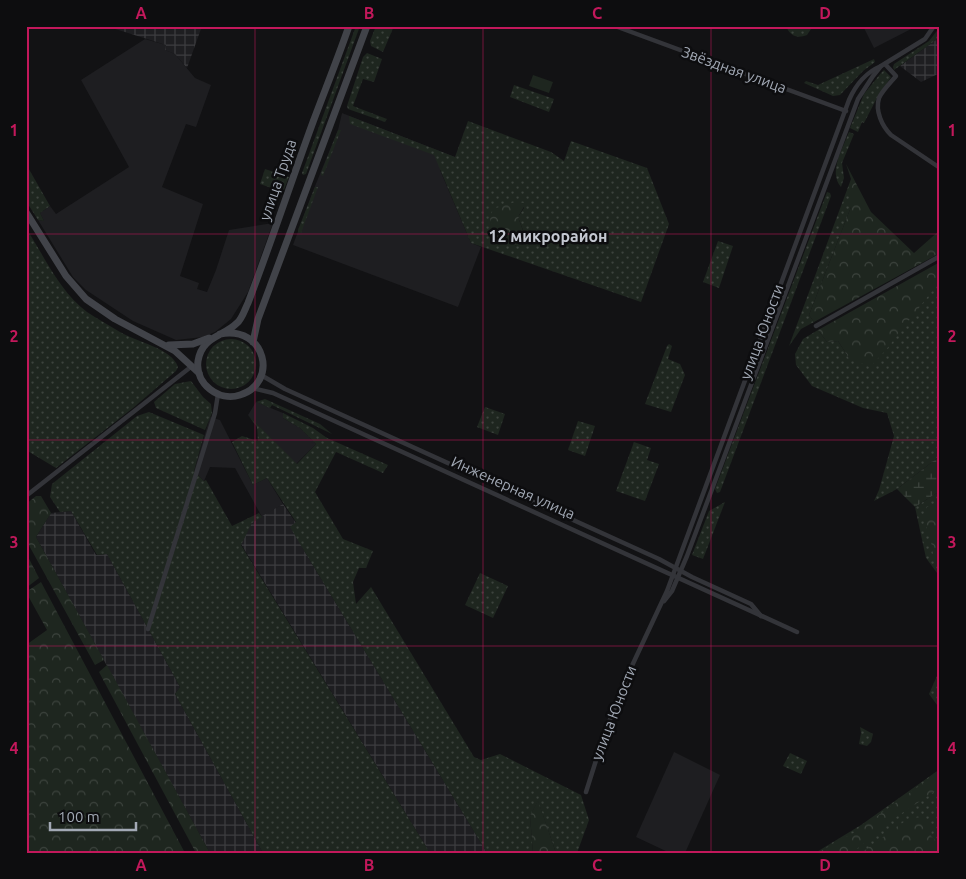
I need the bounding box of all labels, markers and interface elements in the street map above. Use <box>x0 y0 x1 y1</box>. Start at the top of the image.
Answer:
text: A <box>135 4 147 22</box>
text: B <box>364 4 374 22</box>
text: C <box>592 4 602 22</box>
text: D <box>819 4 831 22</box>
street label: Звёздная улица <box>680 43 789 96</box>
text: 1 <box>9 121 19 139</box>
text: 1 <box>947 121 957 139</box>
street label: улица Труда <box>256 137 299 223</box>
district label: 12 микрорайон <box>488 227 608 245</box>
street label: улица Юности <box>736 282 787 382</box>
text: 2 <box>9 327 19 345</box>
text: 2 <box>947 327 957 345</box>
street label: Инженерная улица <box>449 453 578 522</box>
text: 3 <box>9 533 19 551</box>
text: 3 <box>947 533 957 551</box>
street label: улица Юности <box>588 663 639 763</box>
text: 4 <box>9 739 19 757</box>
text: 4 <box>947 739 957 757</box>
scale bar <box>50 799 136 831</box>
text: 100 m <box>58 808 100 825</box>
text: A <box>135 856 147 874</box>
text: B <box>364 856 374 874</box>
text: C <box>592 856 602 874</box>
text: D <box>819 856 831 874</box>

